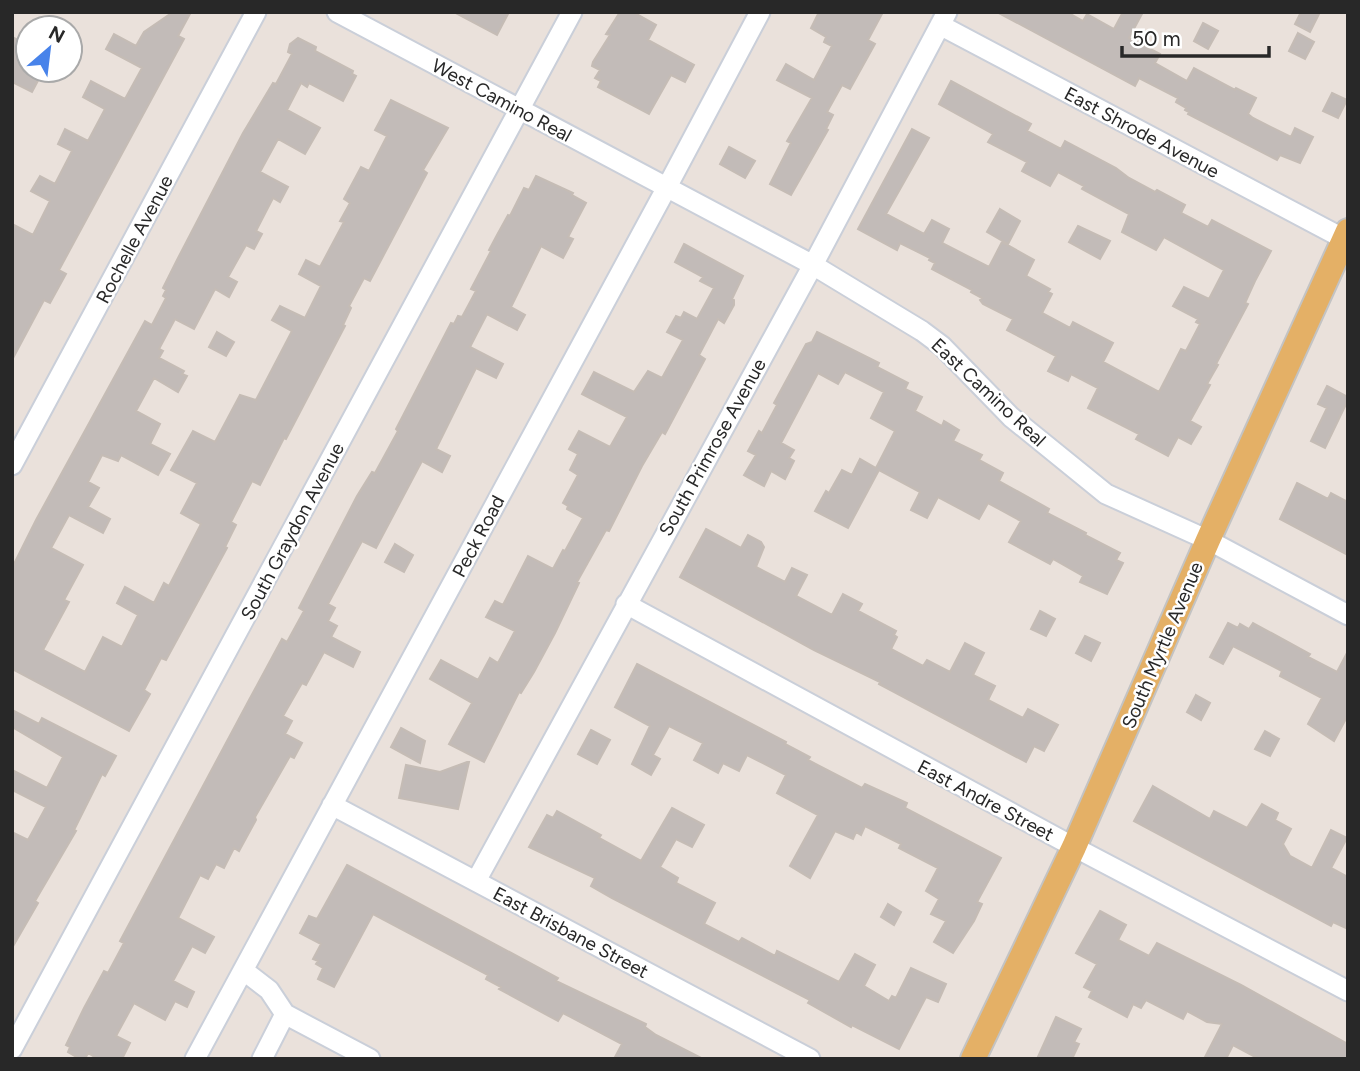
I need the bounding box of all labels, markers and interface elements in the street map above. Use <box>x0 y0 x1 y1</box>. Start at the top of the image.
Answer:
north arrow <box>14 14 84 84</box>
scale bar <box>1122 14 1269 58</box>
text: N <box>45 21 69 48</box>
text: 50 m <box>1132 26 1181 51</box>
street label: West Camino Real <box>428 54 576 147</box>
street label: East Shrode Avenue <box>1061 82 1223 183</box>
street label: Rochelle Avenue <box>91 171 178 307</box>
street label: East Camino Real <box>927 333 1051 451</box>
street label: South Primrose Avenue <box>654 355 771 540</box>
street label: South Graydon Avenue <box>236 439 349 624</box>
street label: Peck Road <box>447 491 510 581</box>
street label: South Myrtle Avenue <box>1117 558 1208 732</box>
street label: East Andre Street <box>914 755 1058 846</box>
street label: East Brisbane Street <box>489 882 652 983</box>

